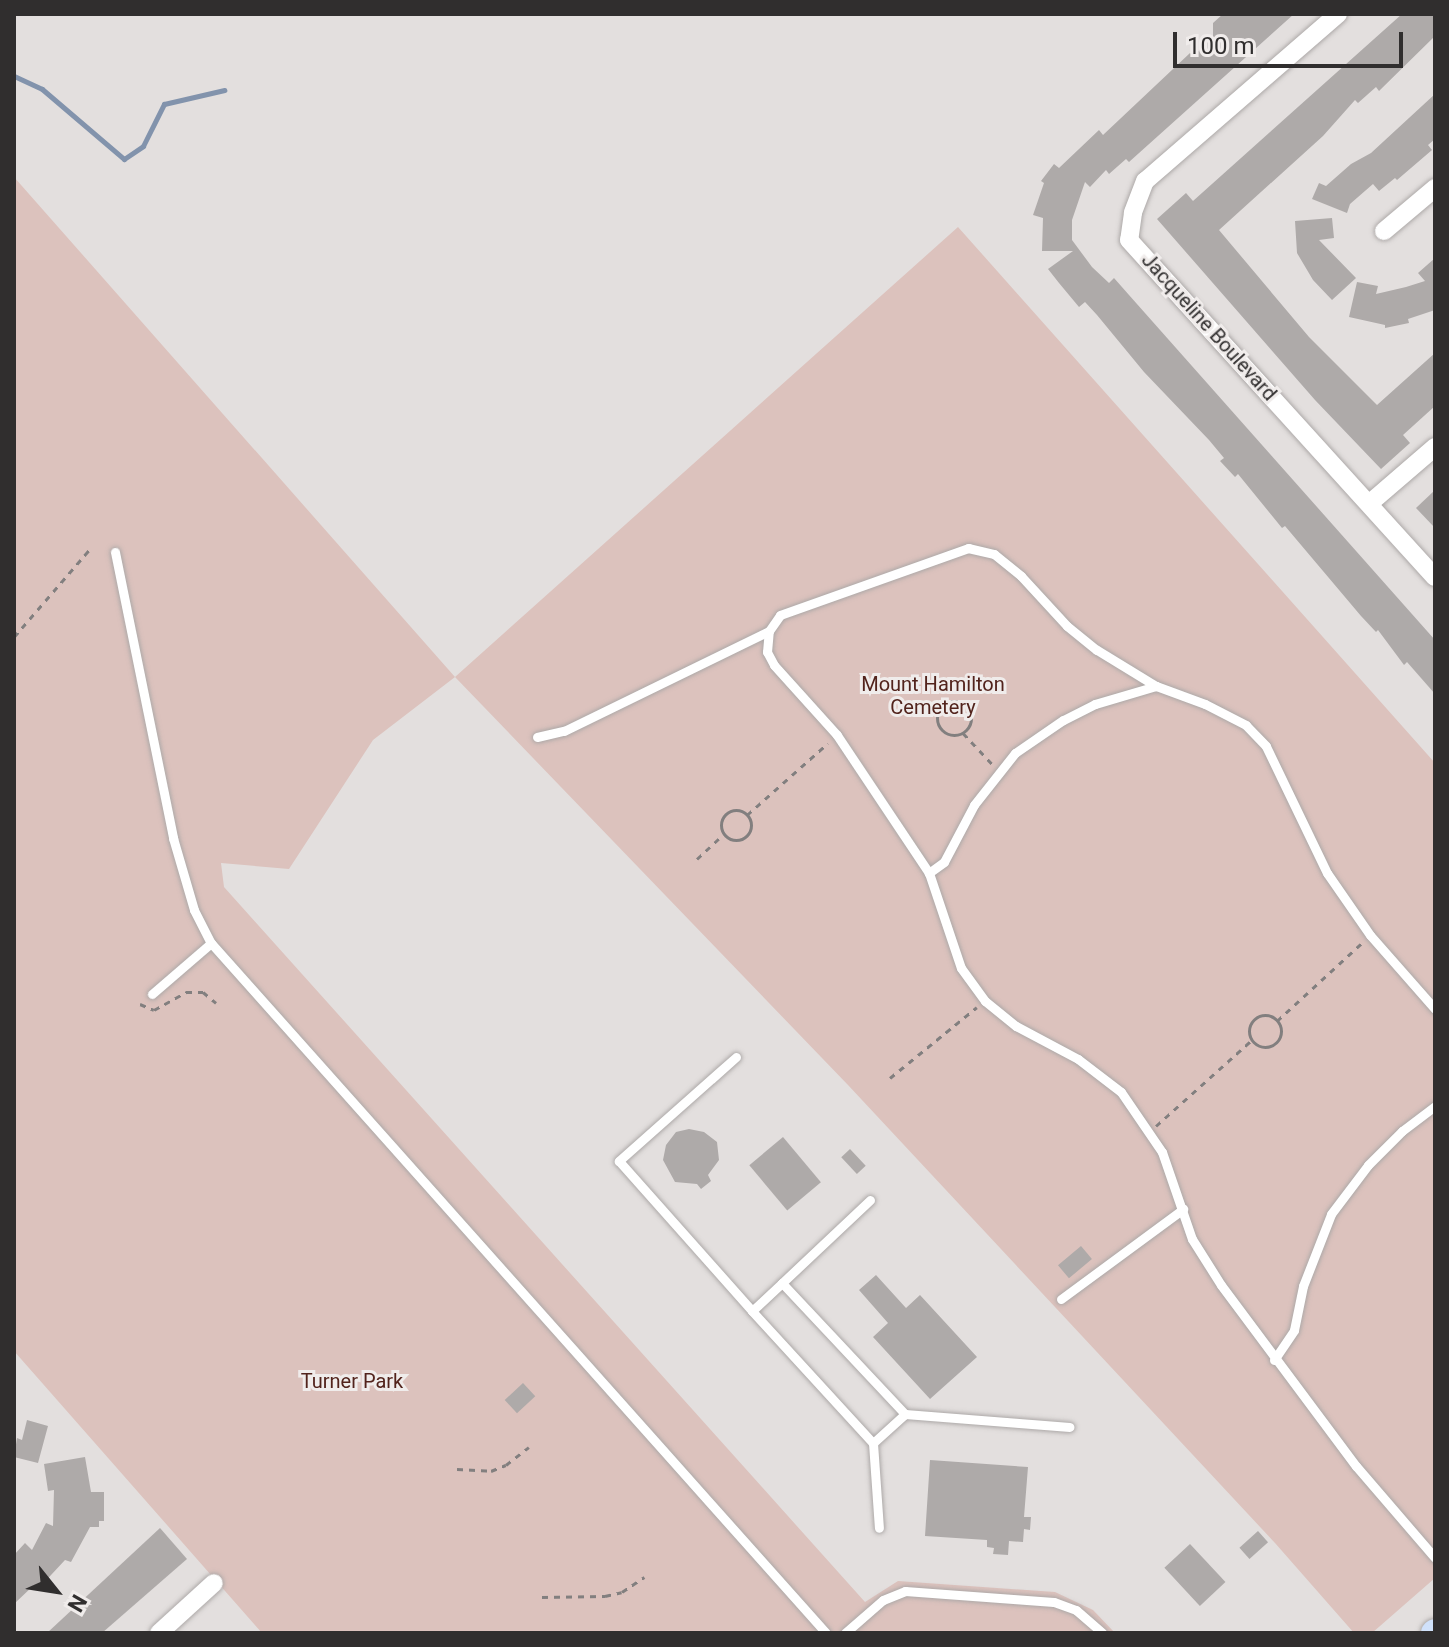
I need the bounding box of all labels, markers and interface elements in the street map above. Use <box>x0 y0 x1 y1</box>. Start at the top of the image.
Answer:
scale bar <box>1177 16 1407 66</box>
text: 100 m <box>1187 32 1254 60</box>
street label: Jacqueline Boulevard <box>1136 248 1282 406</box>
park label: Mount Hamilton Cemetery <box>861 672 1005 719</box>
park label: Turner Park <box>301 1369 403 1393</box>
north arrow <box>16 1551 96 1631</box>
text: N <box>63 1590 92 1616</box>

